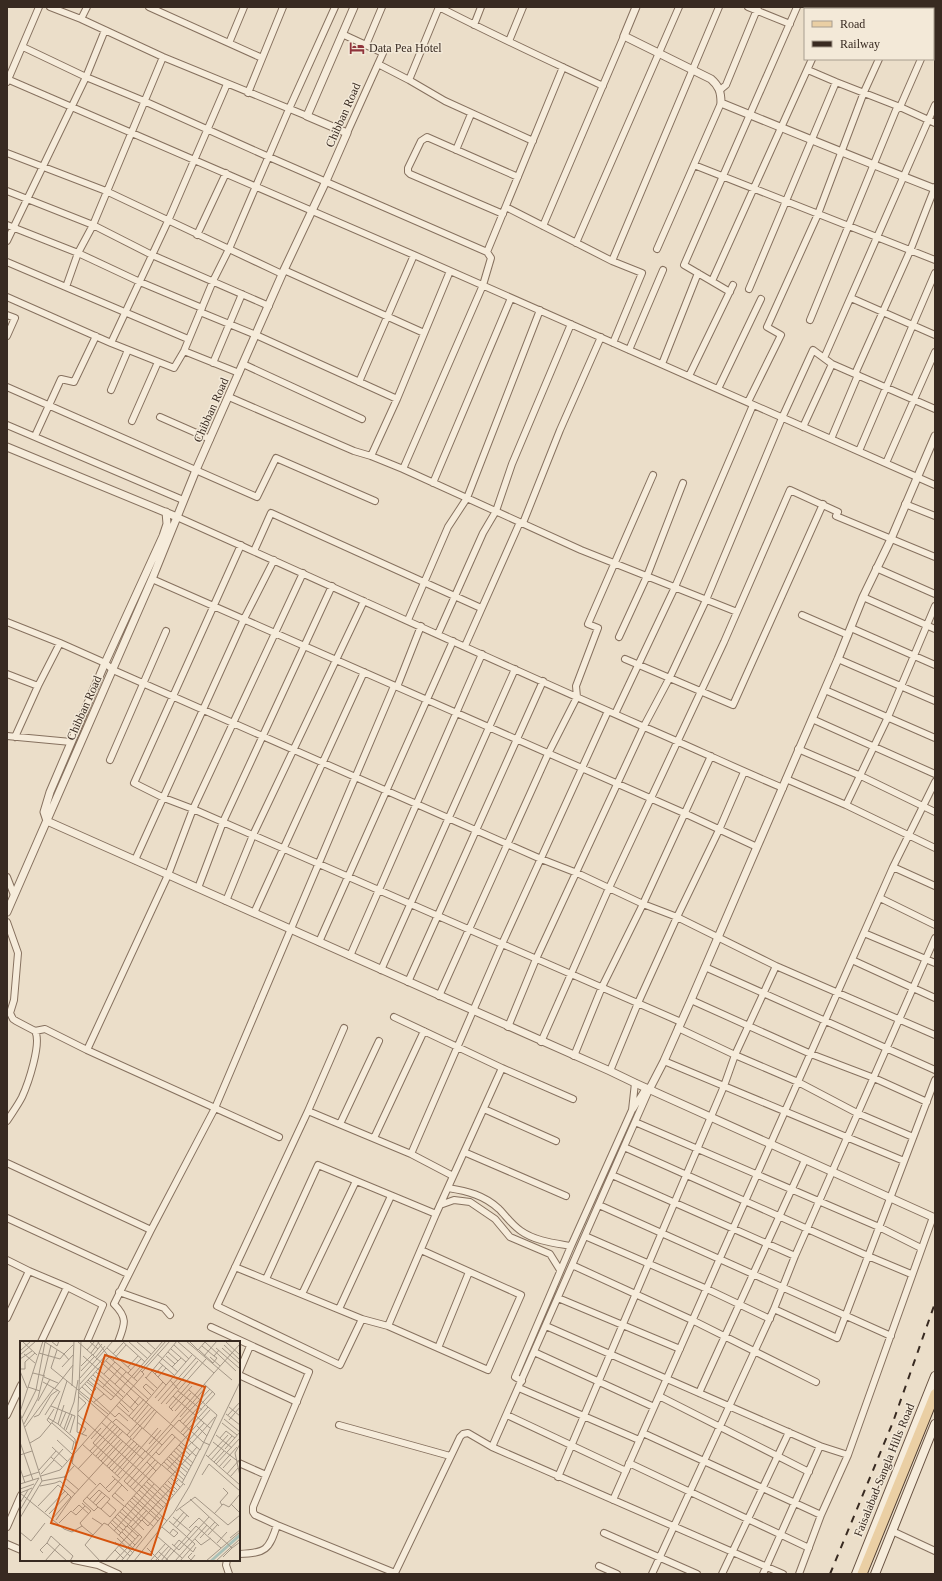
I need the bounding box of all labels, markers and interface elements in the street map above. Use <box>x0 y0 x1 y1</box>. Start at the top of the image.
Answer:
legend <box>804 8 934 60</box>
text: Road <box>840 17 865 31</box>
text: Railway <box>840 37 880 51</box>
hotel icon: Data Pea Hotel <box>348 39 366 57</box>
place label: Data Pea Hotel <box>369 41 442 55</box>
street label: Chibban Road <box>323 81 363 149</box>
street label: Chibban Road <box>191 376 231 444</box>
street label: Chibban Road <box>64 674 104 742</box>
inset map <box>20 1341 240 1561</box>
street label: Faisalabad-Sangla Hills Road <box>851 1401 917 1539</box>

